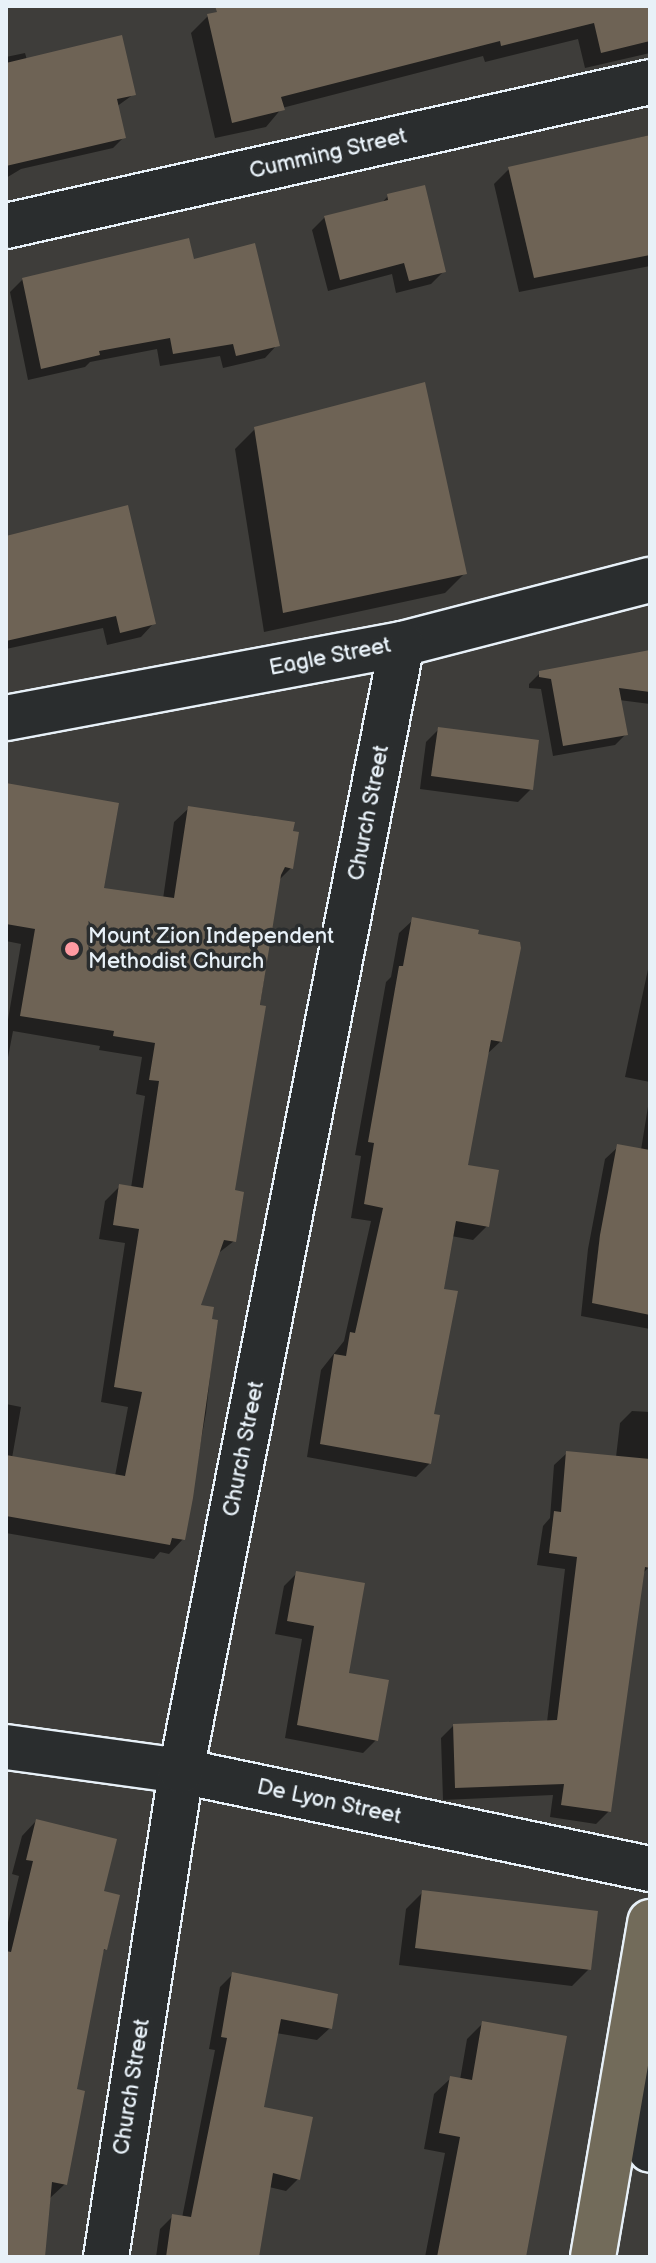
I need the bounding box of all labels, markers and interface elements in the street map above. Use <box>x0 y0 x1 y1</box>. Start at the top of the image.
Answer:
street label: Cumming Street <box>247 123 409 185</box>
street label: Eagle Street <box>267 632 393 682</box>
street label: Church Street <box>343 743 395 883</box>
place label: Mount Zion Independent Methodist Church <box>88 923 334 974</box>
marker: Mount Zion Independent Methodist Church <box>63 940 81 958</box>
street label: Church Street <box>218 1379 270 1519</box>
street label: De Lyon Street <box>254 1774 404 1830</box>
street label: Church Street <box>108 2017 156 2157</box>

